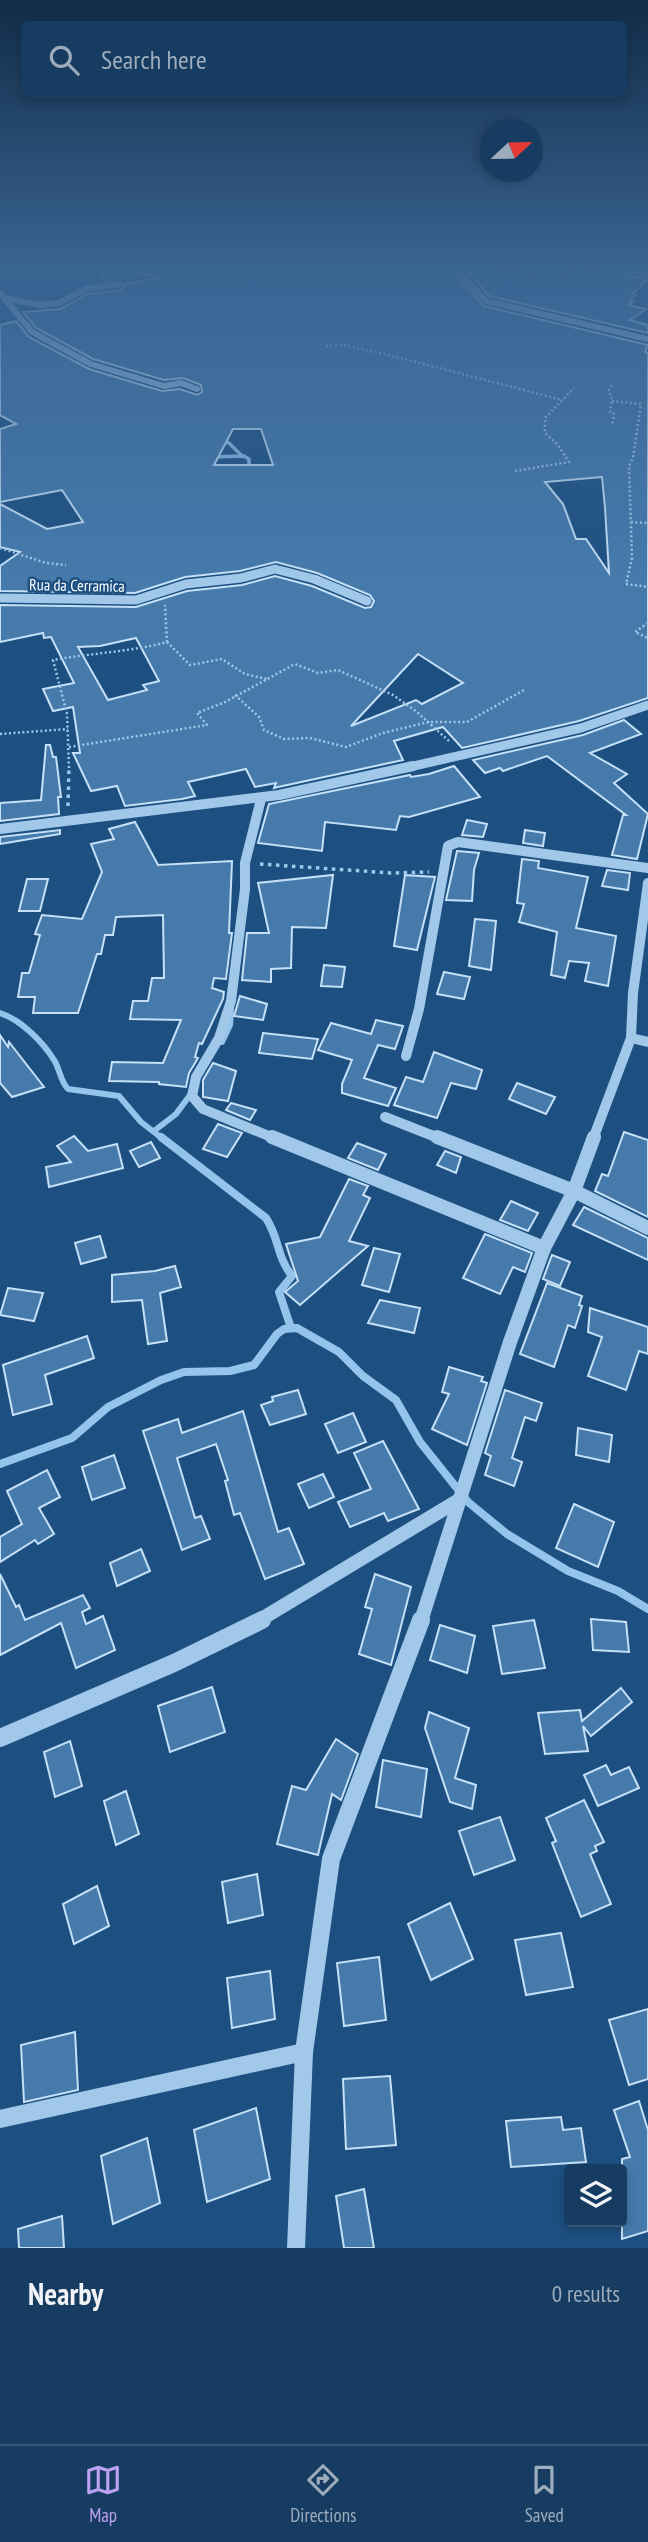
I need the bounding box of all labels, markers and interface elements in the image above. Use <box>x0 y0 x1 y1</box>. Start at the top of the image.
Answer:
search box <box>21 21 627 98</box>
icon: search <box>45 41 83 79</box>
text: Search here <box>101 43 207 76</box>
north arrow <box>480 119 543 182</box>
street label: Rua da Cerramica <box>29 574 125 596</box>
map controls <box>564 2164 627 2227</box>
button: layers <box>564 2164 627 2227</box>
text: Nearby <box>28 2274 103 2313</box>
text: 0 results <box>552 2279 620 2308</box>
tab: Map <box>84 2461 122 2527</box>
tab: Directions <box>290 2461 356 2527</box>
tab: Saved <box>525 2461 564 2527</box>

